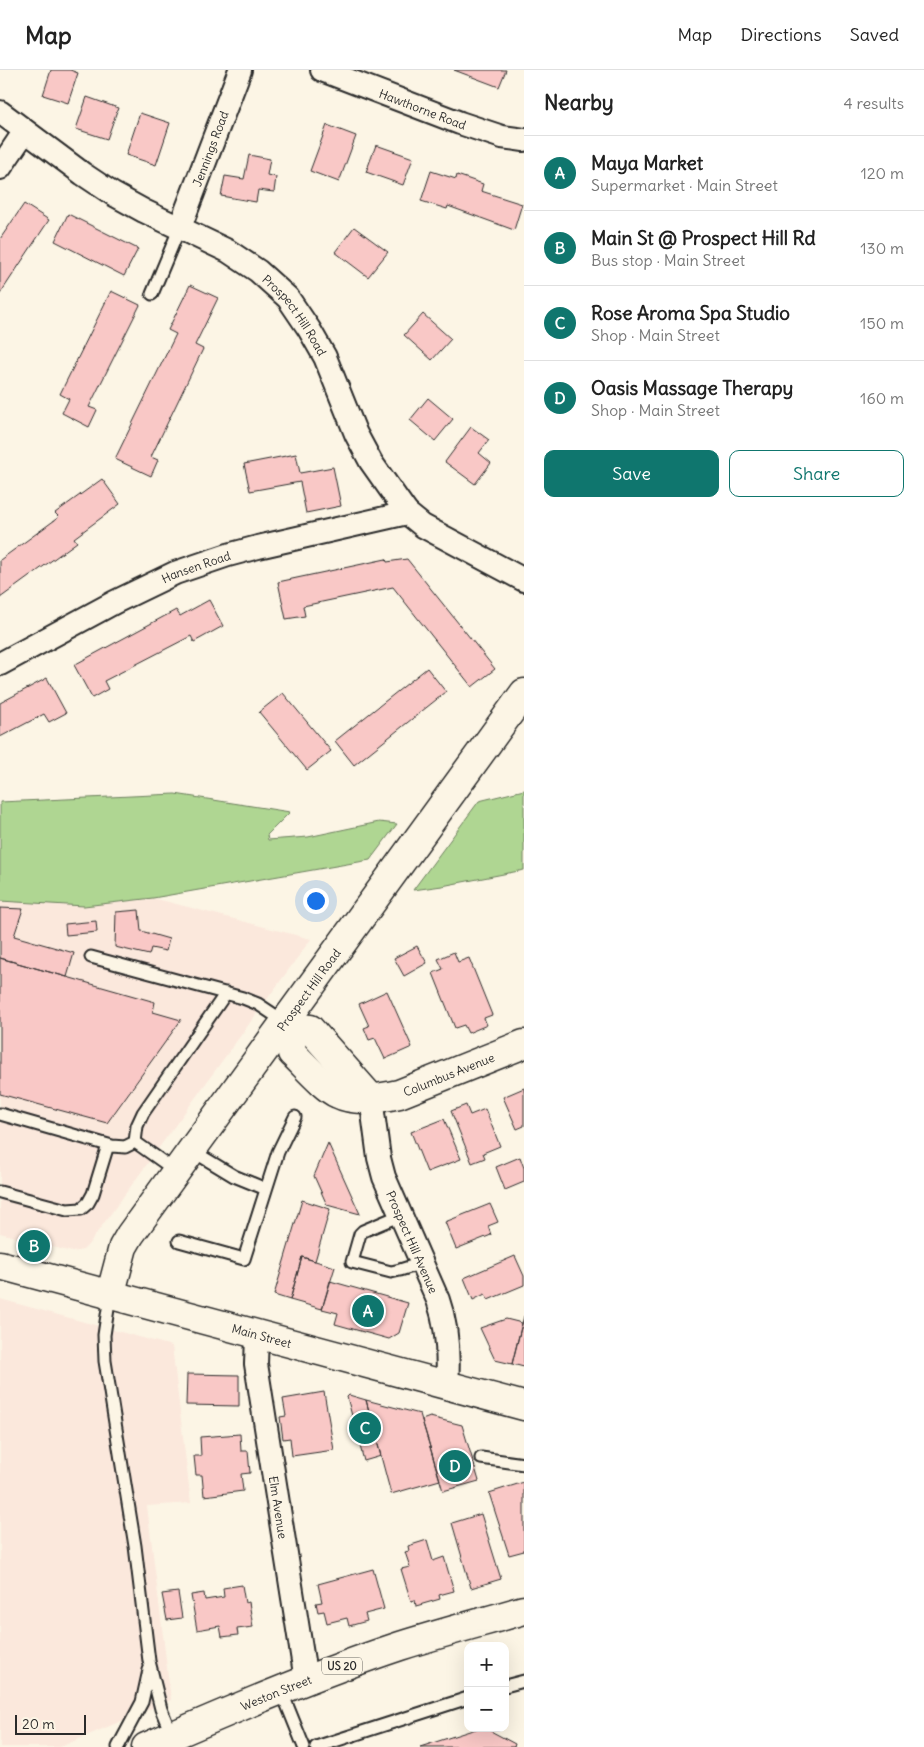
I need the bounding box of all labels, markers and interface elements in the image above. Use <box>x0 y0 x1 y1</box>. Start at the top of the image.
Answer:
text: Map <box>25 20 72 50</box>
text: Map <box>677 23 712 46</box>
text: Directions <box>740 23 822 46</box>
text: Saved <box>850 23 899 46</box>
street label: Hawthorne Road <box>377 85 468 132</box>
text: Nearby <box>544 89 614 116</box>
text: 4 results <box>843 93 904 113</box>
street label: Jennings Road <box>189 109 231 188</box>
text: Maya Market <box>591 151 703 175</box>
text: A <box>555 163 565 183</box>
text: 120 m <box>861 163 904 183</box>
text: Supermarket · Main Street <box>591 175 778 195</box>
text: Main St @ Prospect Hill Rd <box>591 226 816 250</box>
text: B <box>555 238 565 258</box>
text: 130 m <box>860 238 904 258</box>
text: Bus stop · Main Street <box>591 250 745 270</box>
street label: Prospect Hill Road <box>259 271 330 358</box>
text: Rose Aroma Spa Studio <box>591 301 790 325</box>
text: C <box>555 313 565 333</box>
text: 150 m <box>860 313 904 333</box>
text: Shop · Main Street <box>591 325 720 345</box>
text: Oasis Massage Therapy <box>591 376 793 400</box>
text: D <box>554 388 566 408</box>
text: 160 m <box>860 388 904 408</box>
text: Shop · Main Street <box>591 400 720 420</box>
button: Save <box>544 450 719 497</box>
button: Share <box>729 450 904 497</box>
street label: Hansen Road <box>159 547 232 586</box>
your location <box>303 888 329 914</box>
street label: Prospect Hill Road <box>273 945 343 1034</box>
street label: Columbus Avenue <box>401 1049 496 1099</box>
street label: Prospect Hill Avenue <box>383 1188 442 1295</box>
pin: B <box>18 1227 50 1265</box>
pin: A <box>352 1292 384 1330</box>
street label: Main Street <box>230 1320 293 1351</box>
pin: C <box>349 1409 381 1447</box>
pin: D <box>439 1447 471 1485</box>
street label: Elm Avenue <box>266 1475 291 1540</box>
map controls <box>464 1642 509 1732</box>
button: + <box>464 1642 509 1687</box>
road number: US 20 <box>322 1658 362 1674</box>
street label: Weston Street <box>238 1671 313 1713</box>
button: − <box>464 1687 509 1732</box>
scale bar <box>15 1712 86 1735</box>
text: 20 m <box>22 1715 55 1733</box>

